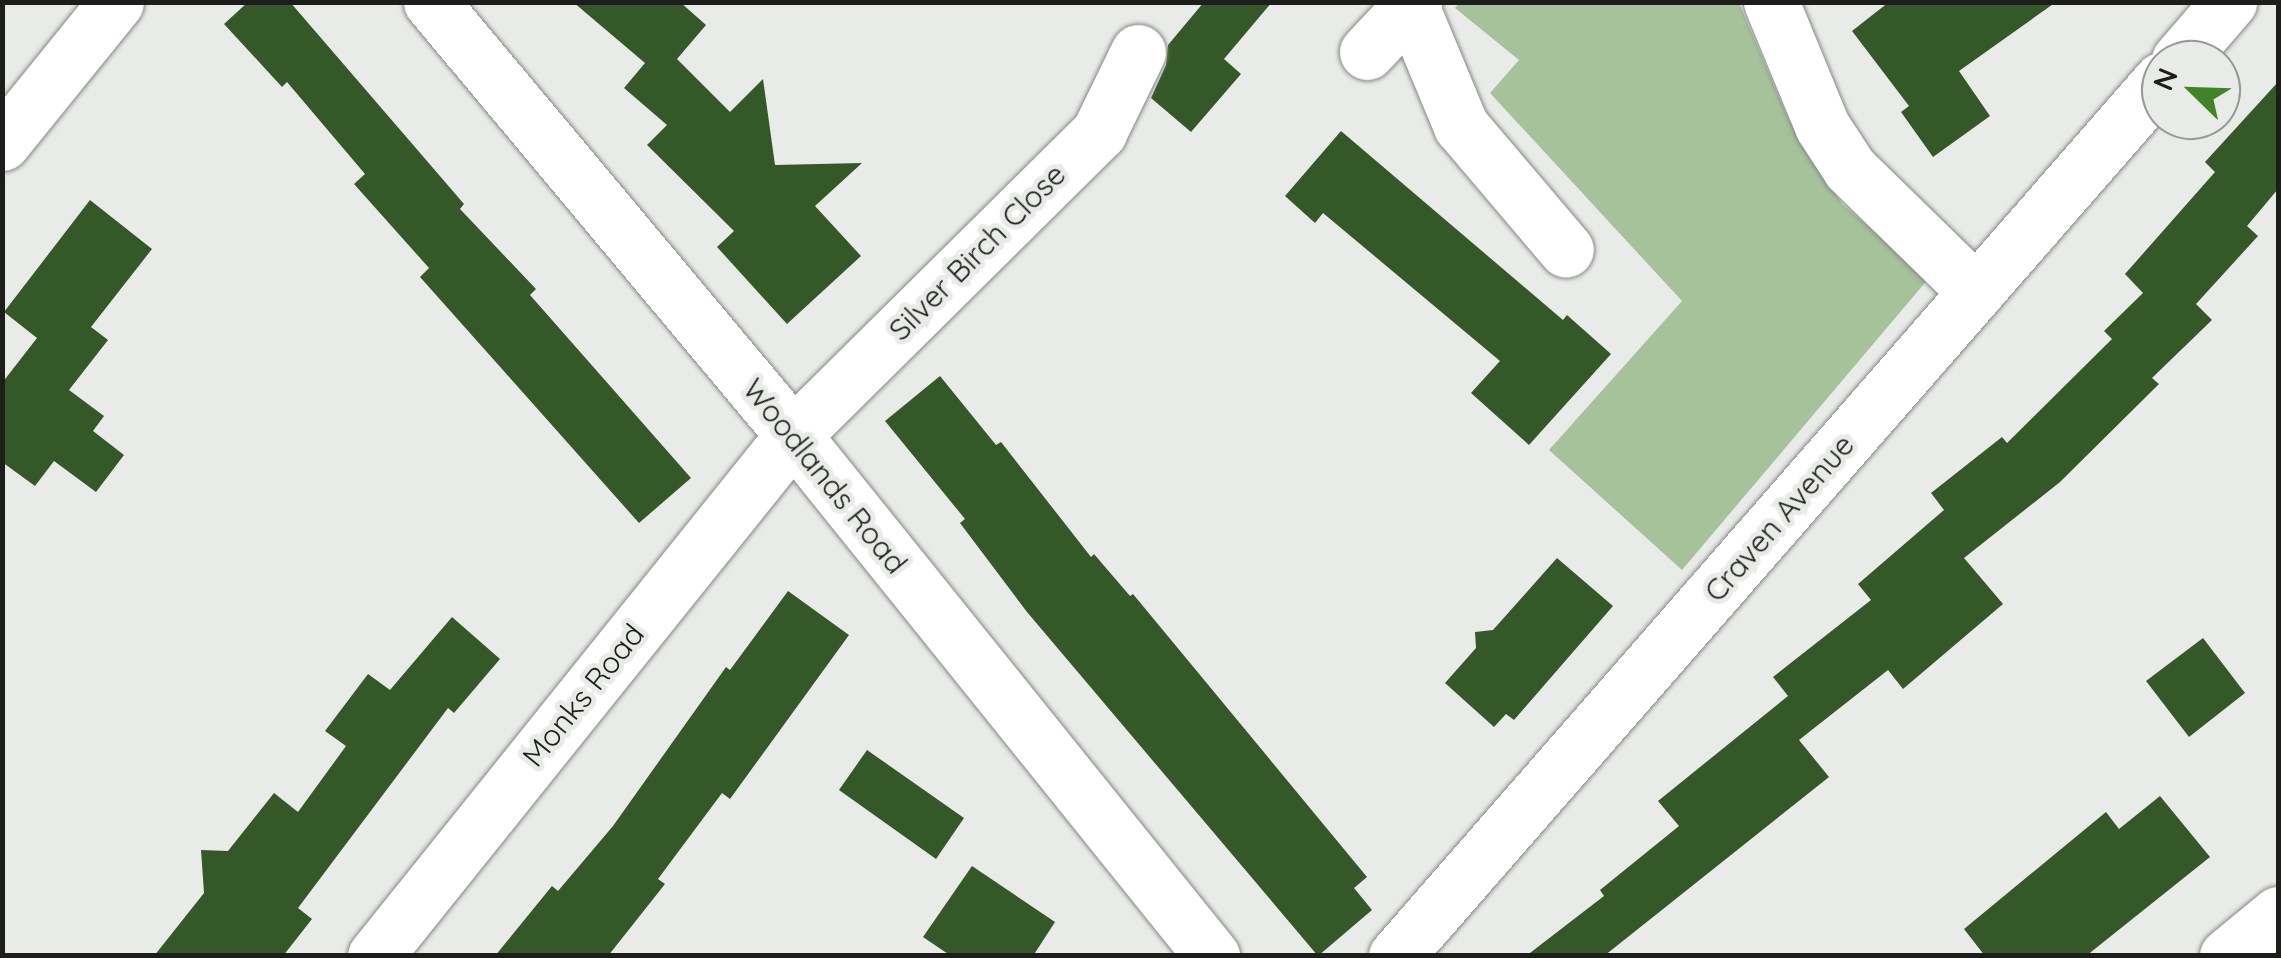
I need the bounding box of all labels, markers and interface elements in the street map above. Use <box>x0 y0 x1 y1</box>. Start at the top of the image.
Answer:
north arrow <box>2141 40 2241 140</box>
text: N <box>2145 63 2185 95</box>
street label: Silver Birch Close <box>881 156 1073 348</box>
street label: Woodlands Road <box>735 371 915 581</box>
street label: Craven Avenue <box>1697 427 1861 609</box>
street label: Monks Road <box>515 617 651 773</box>

